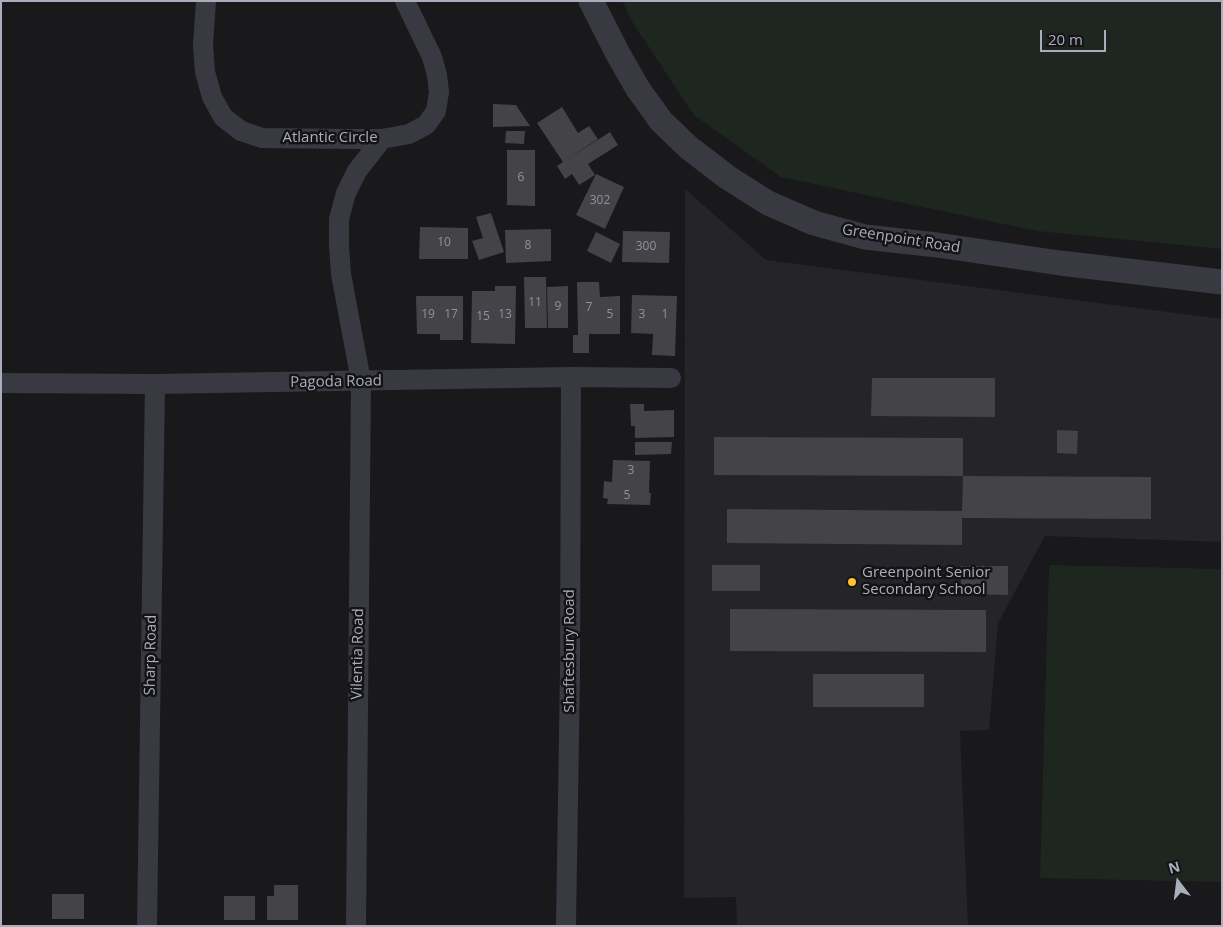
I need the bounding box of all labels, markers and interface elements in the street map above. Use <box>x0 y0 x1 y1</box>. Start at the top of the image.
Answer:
scale bar <box>1043 20 1109 52</box>
text: 20 m <box>1048 29 1083 49</box>
street label: Atlantic Circle <box>282 129 378 147</box>
house number: 6 <box>518 171 524 185</box>
house number: 302 <box>590 194 610 208</box>
street label: Greenpoint Road <box>841 221 961 257</box>
house number: 10 <box>437 236 451 250</box>
house number: 8 <box>525 239 531 253</box>
house number: 300 <box>636 240 656 254</box>
house number: 11 <box>528 296 542 310</box>
house number: 9 <box>555 300 561 314</box>
house number: 7 <box>586 301 592 315</box>
house number: 19 <box>421 308 435 322</box>
house number: 17 <box>444 308 458 322</box>
house number: 13 <box>498 308 512 322</box>
house number: 5 <box>607 308 613 322</box>
house number: 3 <box>639 308 645 322</box>
house number: 1 <box>662 308 668 322</box>
house number: 15 <box>476 310 490 324</box>
street label: Pagoda Road <box>290 372 382 392</box>
house number: 3 <box>628 464 634 478</box>
house number: 5 <box>624 489 630 503</box>
place label: Greenpoint Senior Secondary School <box>862 564 990 599</box>
marker: Greenpoint Senior Secondary School <box>846 576 858 588</box>
street label: Shaftesbury Road <box>561 589 579 713</box>
street label: Vilentia Road <box>348 608 368 700</box>
street label: Sharp Road <box>141 614 161 696</box>
text: N <box>1166 856 1182 878</box>
north arrow <box>1153 857 1203 907</box>

